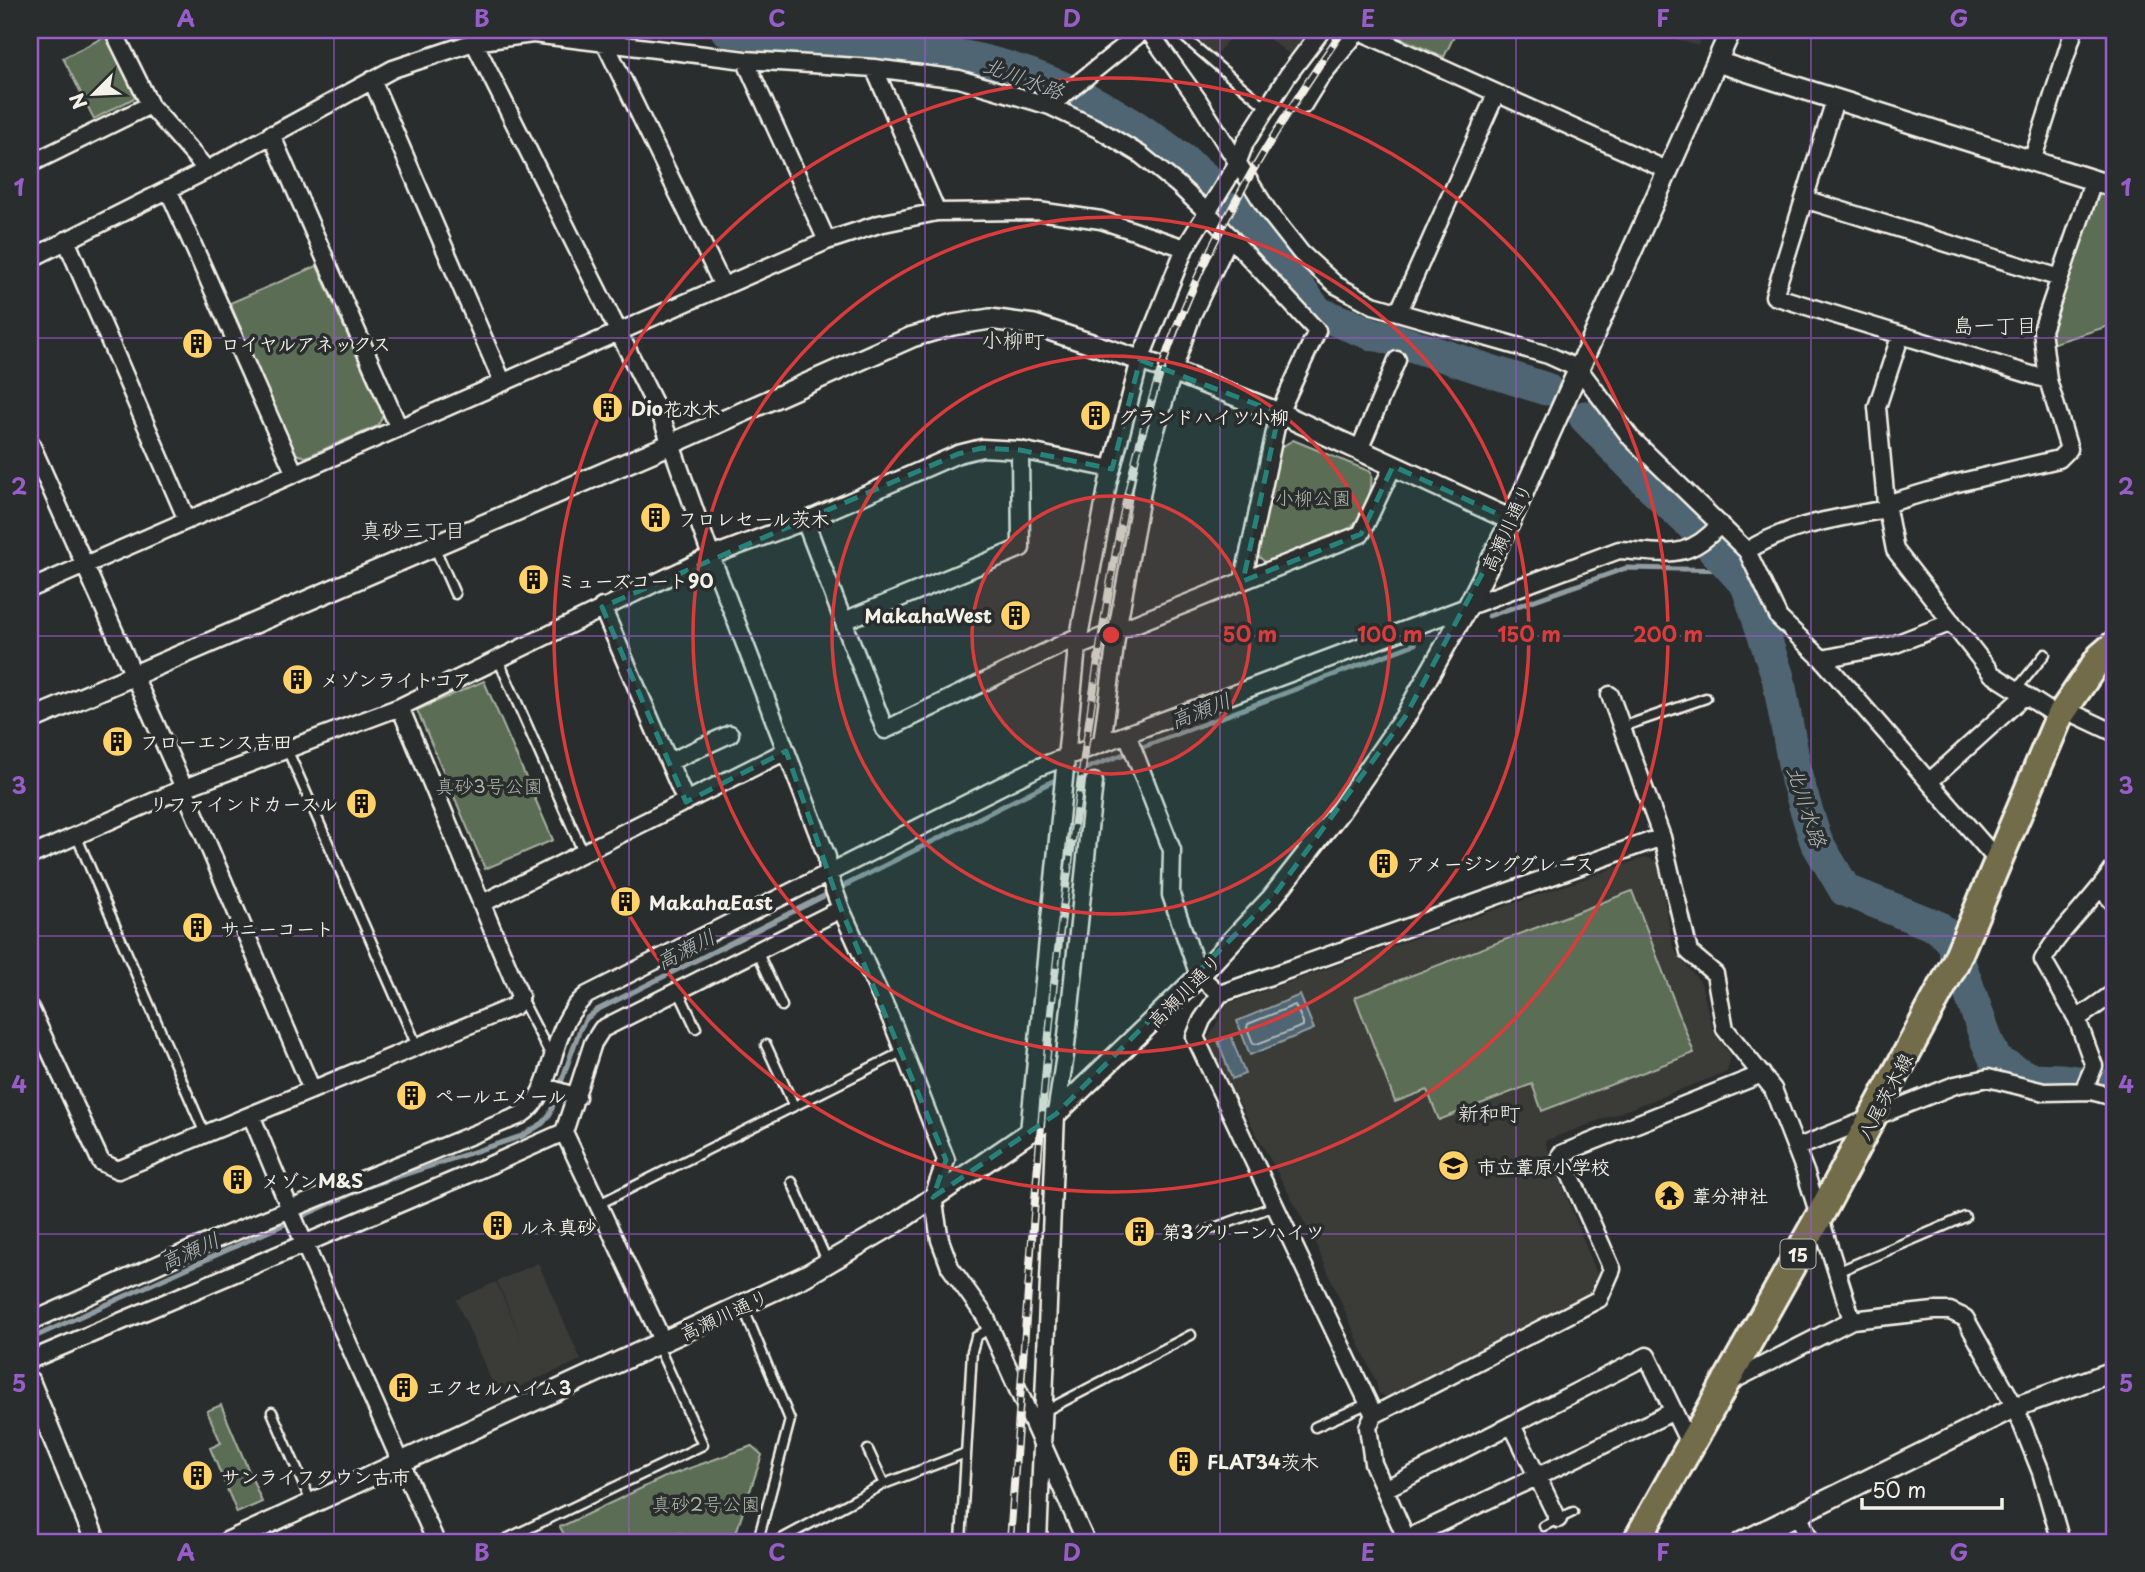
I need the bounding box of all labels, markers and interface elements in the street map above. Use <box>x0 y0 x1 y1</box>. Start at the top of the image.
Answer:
text: A <box>177 0 195 35</box>
text: B <box>474 0 490 35</box>
text: C <box>768 0 786 35</box>
text: D <box>1063 0 1081 35</box>
text: E <box>1361 0 1375 35</box>
text: F <box>1656 0 1670 35</box>
text: G <box>1950 0 1968 35</box>
water label: 北川水路 <box>979 48 1070 107</box>
north arrow <box>60 60 130 130</box>
text: N <box>62 89 93 114</box>
text: 1 <box>14 169 25 204</box>
text: 1 <box>2121 169 2132 204</box>
district label: 島一丁目 <box>1953 308 2037 340</box>
district label: 小柳町 <box>982 323 1045 355</box>
building icon: ロイヤルアネックス <box>181 326 215 360</box>
place label: ロイヤルアネックス <box>221 329 391 357</box>
building icon: Dio花水木 <box>591 391 625 425</box>
place label: Dio花水木 <box>631 394 720 422</box>
building icon: グランドハイツ小柳 <box>1078 399 1112 433</box>
place label: グランドハイツ小柳 <box>1118 402 1289 430</box>
text: 2 <box>11 468 27 503</box>
text: 2 <box>2118 468 2134 503</box>
street label: 高瀬川通り <box>1473 478 1539 576</box>
park label: 小柳公園 <box>1275 483 1351 511</box>
building icon: フロレセール茨木 <box>638 501 672 535</box>
place label: フロレセール茨木 <box>678 504 829 532</box>
district label: 真砂三丁目 <box>361 513 466 545</box>
building icon: ミューズコート90 <box>517 563 551 597</box>
place label: ミューズコート90 <box>557 566 714 594</box>
building icon: MakahaWest <box>998 598 1032 632</box>
place label: MakahaWest <box>865 601 992 629</box>
text: 50 m <box>1223 617 1277 649</box>
text: 100 m <box>1357 617 1423 649</box>
text: 150 m <box>1497 617 1561 649</box>
text: 200 m <box>1633 617 1703 649</box>
centre of rings <box>1099 623 1123 647</box>
building icon: メゾンライトコア <box>280 662 314 696</box>
place label: メゾンライトコア <box>320 665 472 693</box>
water label: 高瀬川 <box>1165 683 1235 735</box>
building icon: フローエンス吉田 <box>100 724 134 758</box>
place label: フローエンス吉田 <box>140 727 292 755</box>
water label: 北川水路 <box>1780 761 1837 852</box>
text: 3 <box>11 767 27 802</box>
text: 3 <box>2118 767 2134 802</box>
park label: 真砂3号公園 <box>435 771 543 799</box>
building icon: リファインドカースル <box>344 786 378 820</box>
place label: リファインドカースル <box>149 789 338 817</box>
building icon: アメージンググレース <box>1366 846 1400 880</box>
place label: アメージンググレース <box>1406 849 1594 877</box>
building icon: MakahaEast <box>609 885 643 919</box>
place label: MakahaEast <box>649 888 773 916</box>
building icon: サニーコート <box>180 911 214 945</box>
place label: サニーコート <box>220 914 334 942</box>
water label: 高瀬川 <box>650 919 720 977</box>
street label: 高瀬川通り <box>1141 947 1227 1033</box>
street label: 八尾茨木線 <box>1849 1047 1919 1145</box>
text: 4 <box>11 1066 27 1101</box>
text: 4 <box>2118 1066 2134 1101</box>
building icon: ペールエメール <box>395 1078 429 1112</box>
place label: ペールエメール <box>435 1081 567 1109</box>
district label: 新和町 <box>1458 1096 1521 1128</box>
school or university icon: 市立葦原小学校 <box>1437 1149 1471 1183</box>
place label: 市立葦原小学校 <box>1477 1152 1610 1180</box>
building icon: メゾンM&S <box>221 1163 255 1197</box>
place label: メゾンM&S <box>261 1166 363 1194</box>
temple icon: 葦分神社 <box>1652 1178 1686 1212</box>
place label: 葦分神社 <box>1692 1181 1768 1209</box>
building icon: ルネ真砂 <box>480 1209 514 1243</box>
place label: ルネ真砂 <box>520 1212 596 1240</box>
building icon: 第3グリーンハイツ <box>1122 1214 1156 1248</box>
place label: 第3グリーンハイツ <box>1162 1217 1325 1245</box>
water label: 高瀬川 <box>154 1223 224 1277</box>
road number: 15 <box>1780 1240 1815 1268</box>
street label: 高瀬川通り <box>675 1281 773 1347</box>
text: 5 <box>12 1365 26 1400</box>
text: 5 <box>2119 1365 2133 1400</box>
building icon: エクセルハイム3 <box>386 1370 420 1404</box>
place label: エクセルハイム3 <box>426 1373 571 1401</box>
building icon: FLAT34茨木 <box>1167 1444 1201 1478</box>
place label: FLAT34茨木 <box>1207 1447 1319 1475</box>
building icon: サンライフタウン古市 <box>181 1459 215 1493</box>
place label: サンライフタウン古市 <box>221 1462 410 1490</box>
scale bar <box>1862 1467 2002 1511</box>
text: 50 m <box>1872 1473 1926 1505</box>
park label: 真砂2号公園 <box>652 1489 760 1517</box>
text: A <box>177 1534 195 1569</box>
text: B <box>474 1534 490 1569</box>
text: C <box>768 1534 786 1569</box>
text: D <box>1063 1534 1081 1569</box>
text: E <box>1361 1534 1375 1569</box>
text: F <box>1656 1534 1670 1569</box>
text: G <box>1950 1534 1968 1569</box>

